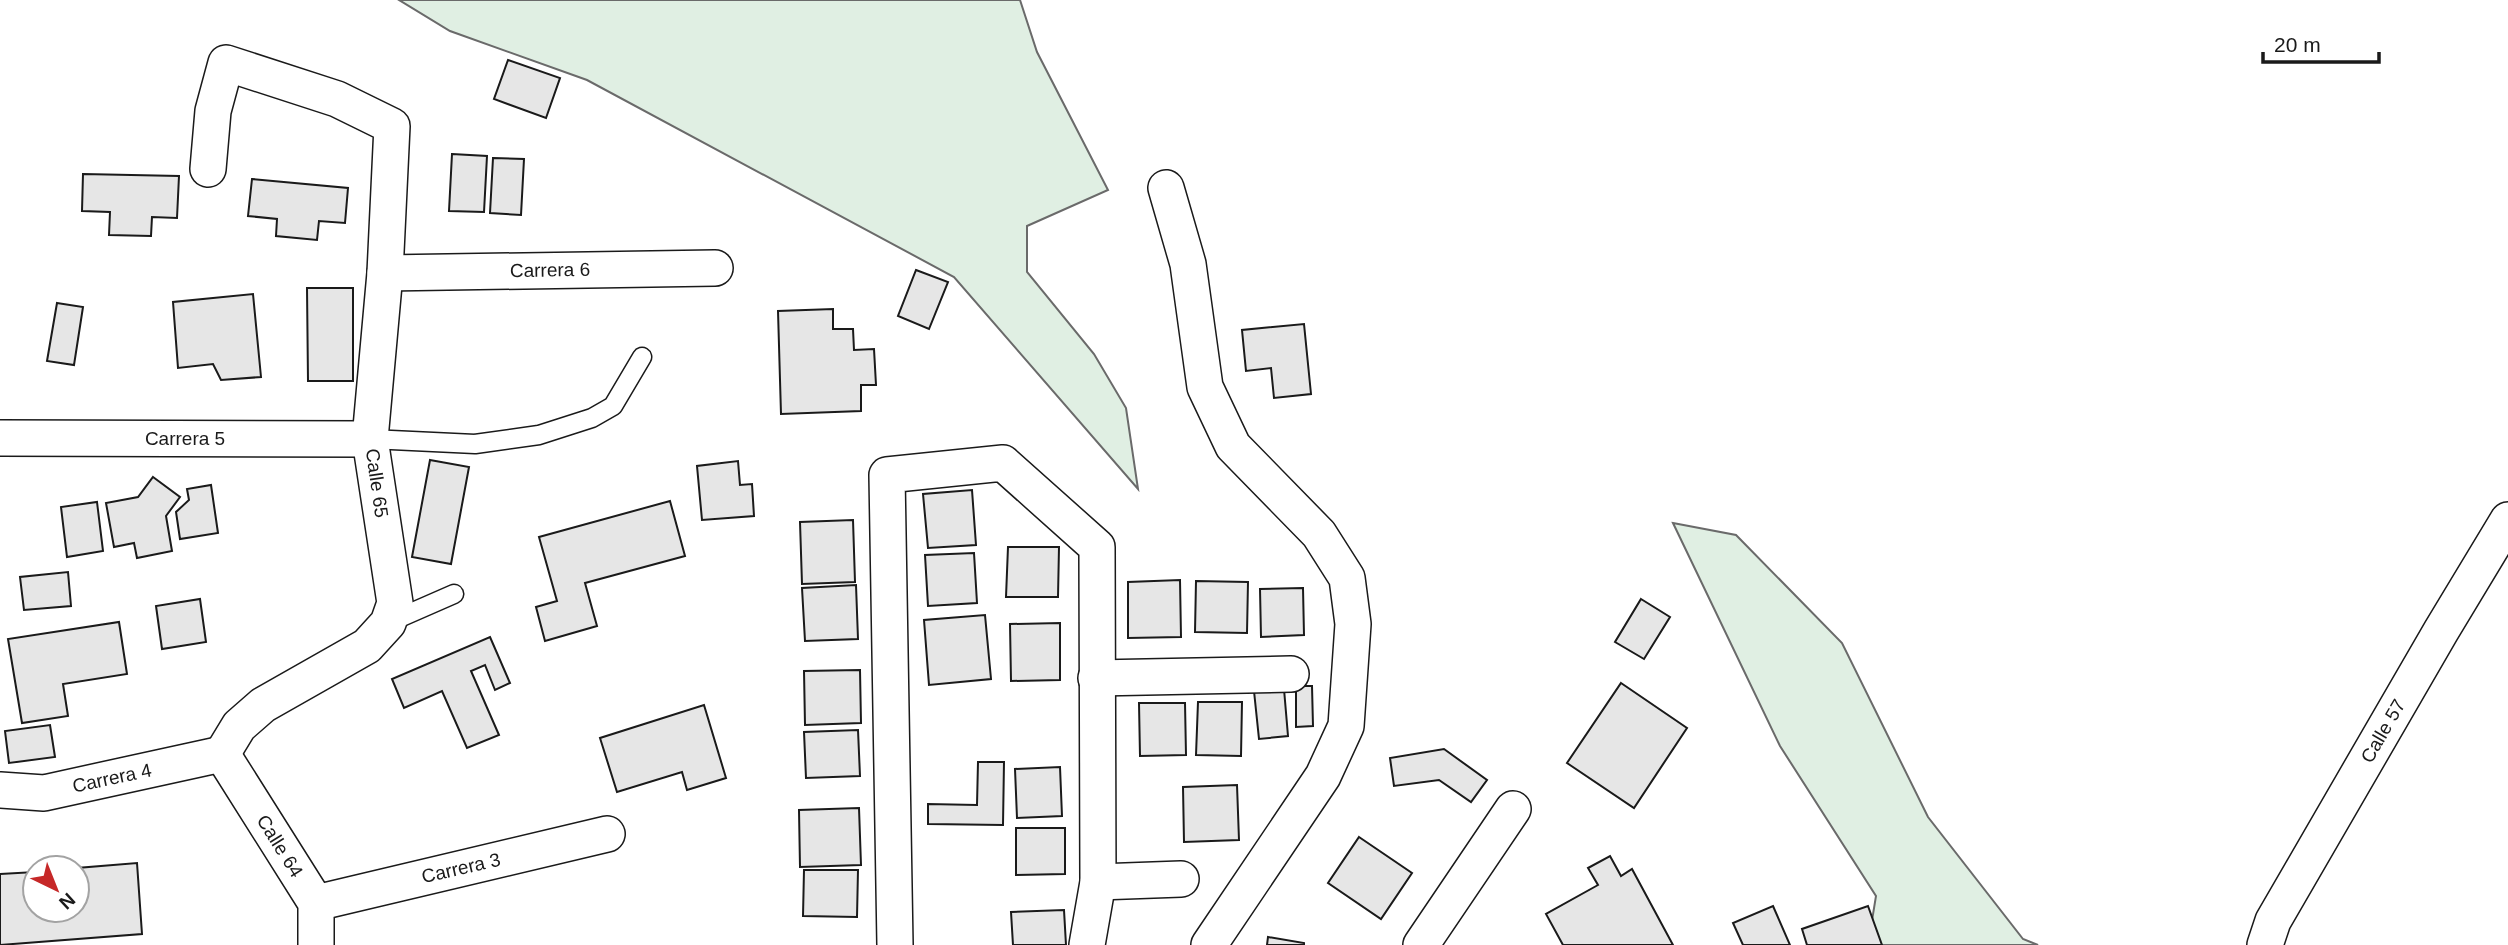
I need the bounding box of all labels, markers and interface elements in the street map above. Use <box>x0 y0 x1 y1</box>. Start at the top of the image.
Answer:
scale bar <box>2263 21 2378 65</box>
text: 20 m <box>2274 33 2321 56</box>
street label: Carrera 6 <box>510 259 590 281</box>
street label: Carrera 5 <box>145 428 225 449</box>
street label: Calle 65 <box>362 447 392 519</box>
street label: Calle 57 <box>2356 696 2410 766</box>
street label: Carrera 4 <box>71 759 154 797</box>
street label: Calle 64 <box>253 811 308 881</box>
street label: Carrera 3 <box>420 849 502 887</box>
north arrow <box>21 854 91 924</box>
text: N <box>55 889 79 913</box>

